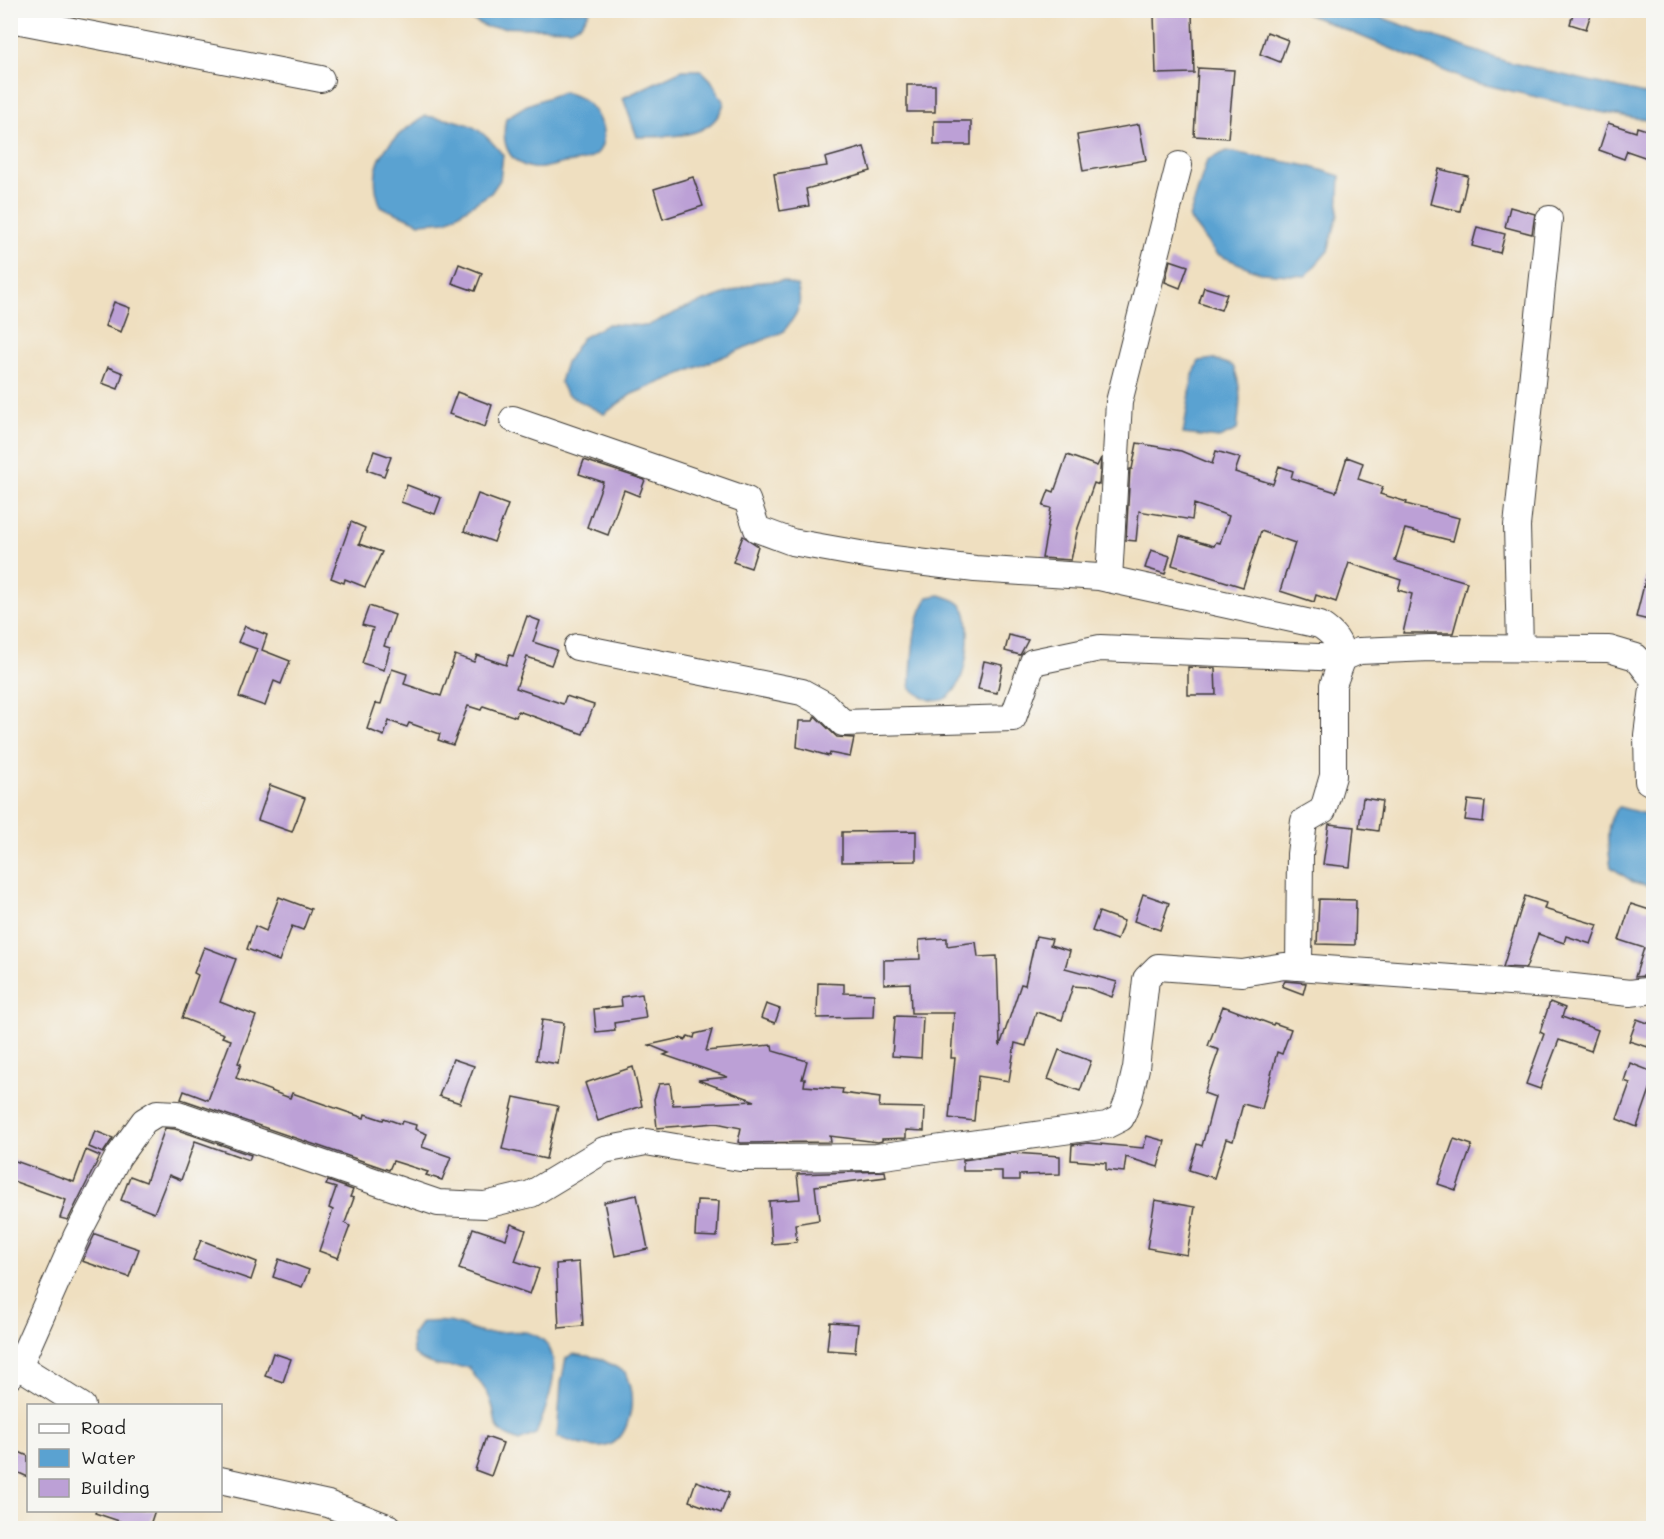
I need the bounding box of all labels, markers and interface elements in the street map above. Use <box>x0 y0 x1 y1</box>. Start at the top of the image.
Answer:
legend <box>27 1404 222 1512</box>
text: Road <box>81 1415 126 1439</box>
text: Water <box>81 1445 136 1469</box>
text: Building <box>81 1475 149 1499</box>

